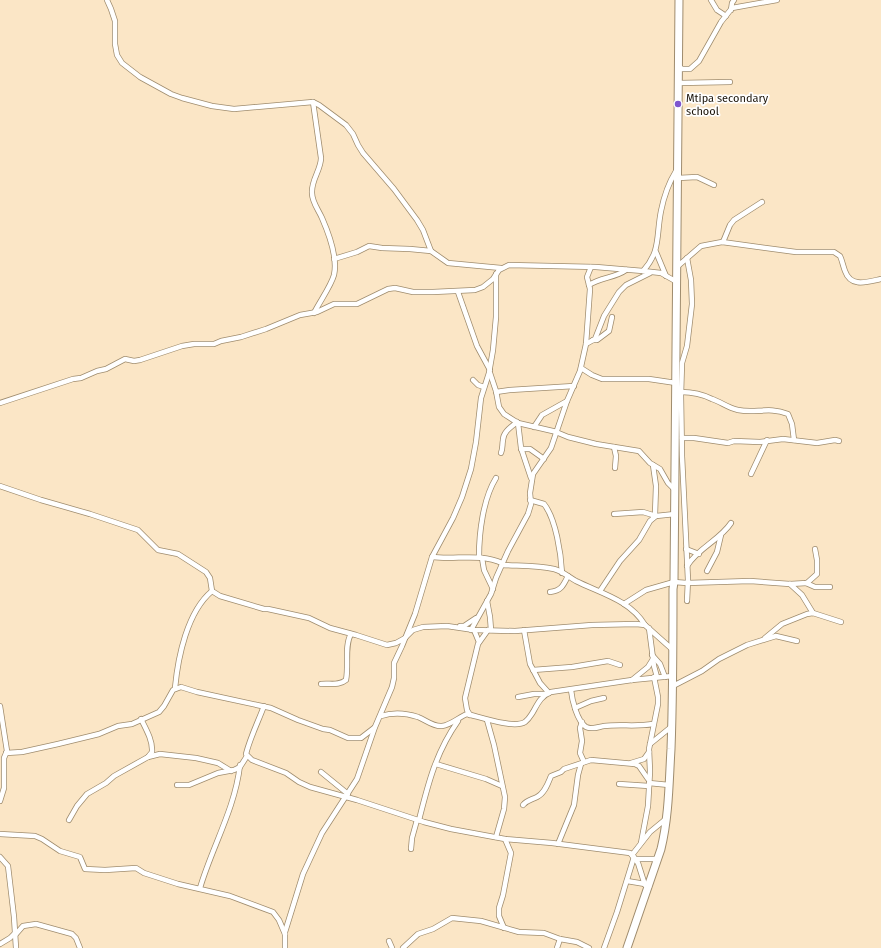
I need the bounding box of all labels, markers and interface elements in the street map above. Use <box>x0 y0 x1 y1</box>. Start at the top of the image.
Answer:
place label: Mtipa secondary school <box>686 92 769 118</box>
marker: Mtipa secondary school <box>673 99 683 109</box>

